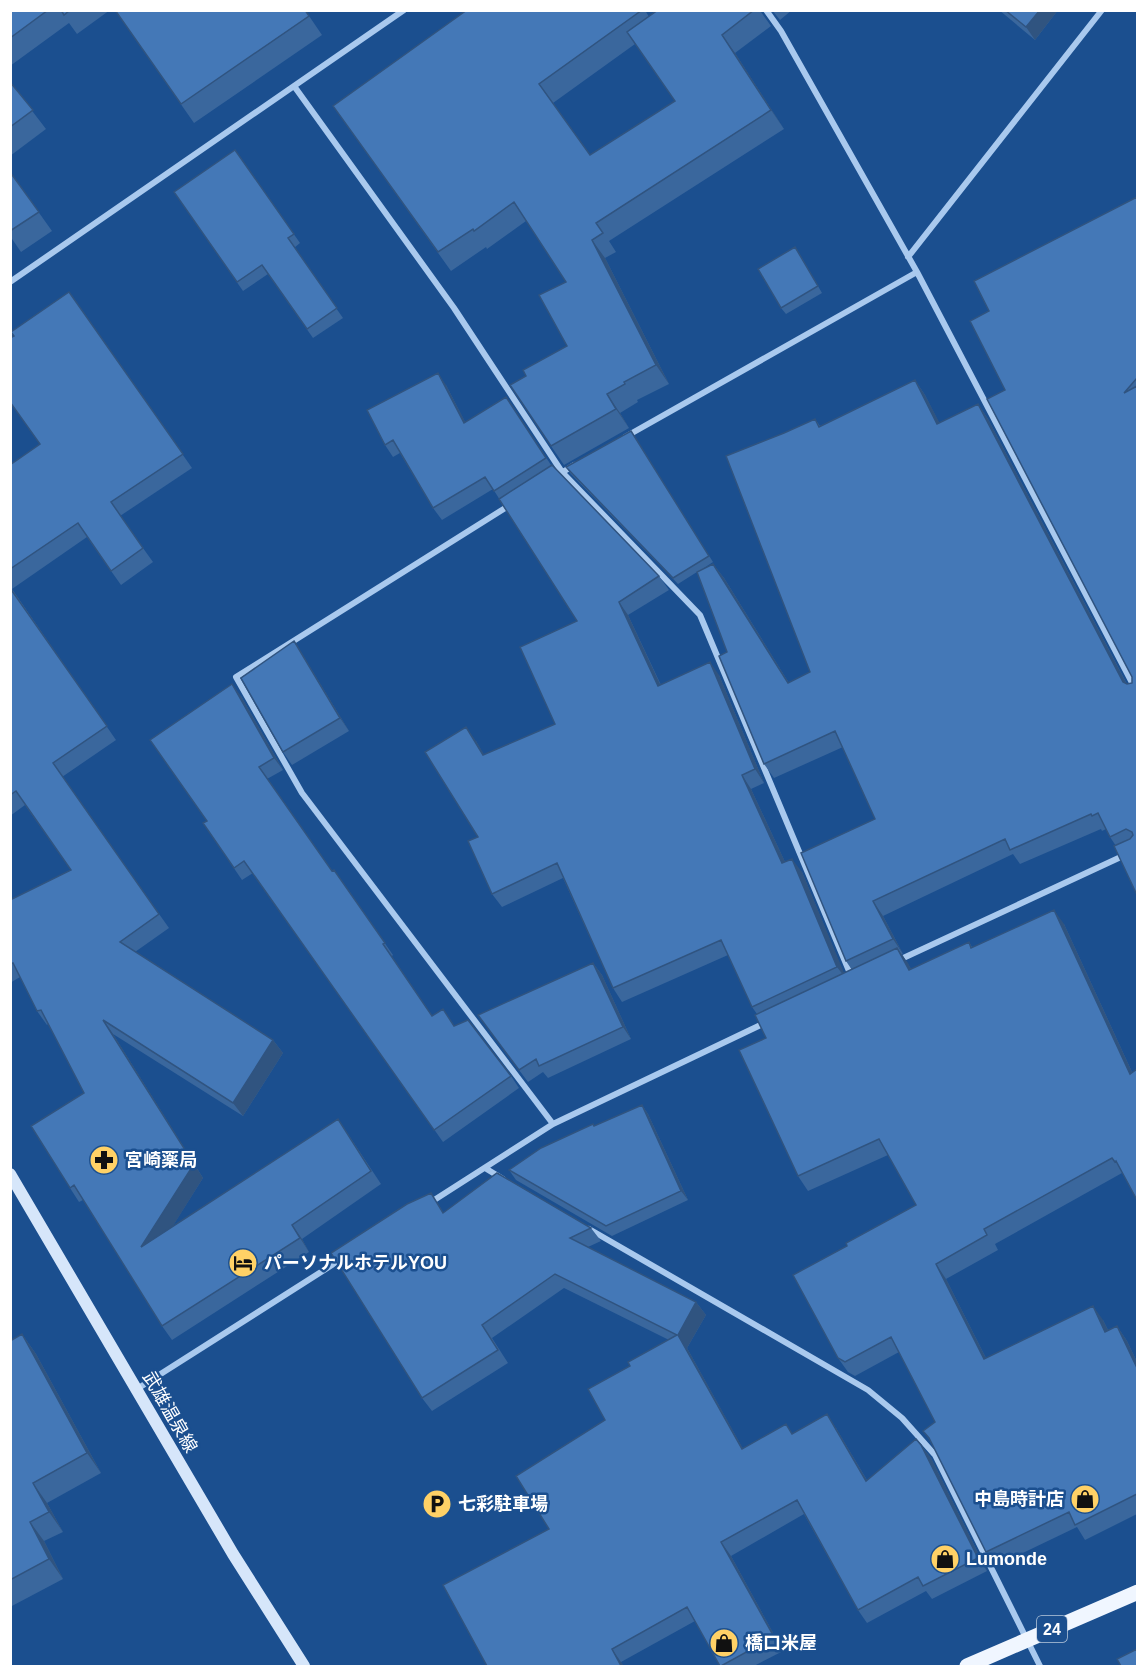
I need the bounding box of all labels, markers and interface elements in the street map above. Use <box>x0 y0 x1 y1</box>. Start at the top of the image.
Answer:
pharmacy icon: 宮崎薬局 <box>88 1144 120 1176</box>
place label: 宮崎薬局 <box>125 1150 197 1170</box>
hotel icon: パーソナルホテルYOU <box>227 1247 259 1279</box>
place label: パーソナルホテルYOU <box>264 1253 447 1273</box>
street label: 武雄温泉線 <box>139 1368 201 1456</box>
shop icon: 中島時計店 <box>1069 1483 1101 1515</box>
parking icon: 七彩駐車場 <box>421 1488 453 1520</box>
place label: 中島時計店 <box>974 1489 1064 1509</box>
place label: 七彩駐車場 <box>458 1494 548 1514</box>
shop icon: Lumonde <box>929 1543 961 1575</box>
place label: Lumonde <box>966 1549 1047 1569</box>
road number: 24 <box>1037 1616 1067 1642</box>
shop icon: 橋口米屋 <box>708 1627 740 1659</box>
place label: 橋口米屋 <box>745 1633 817 1653</box>

